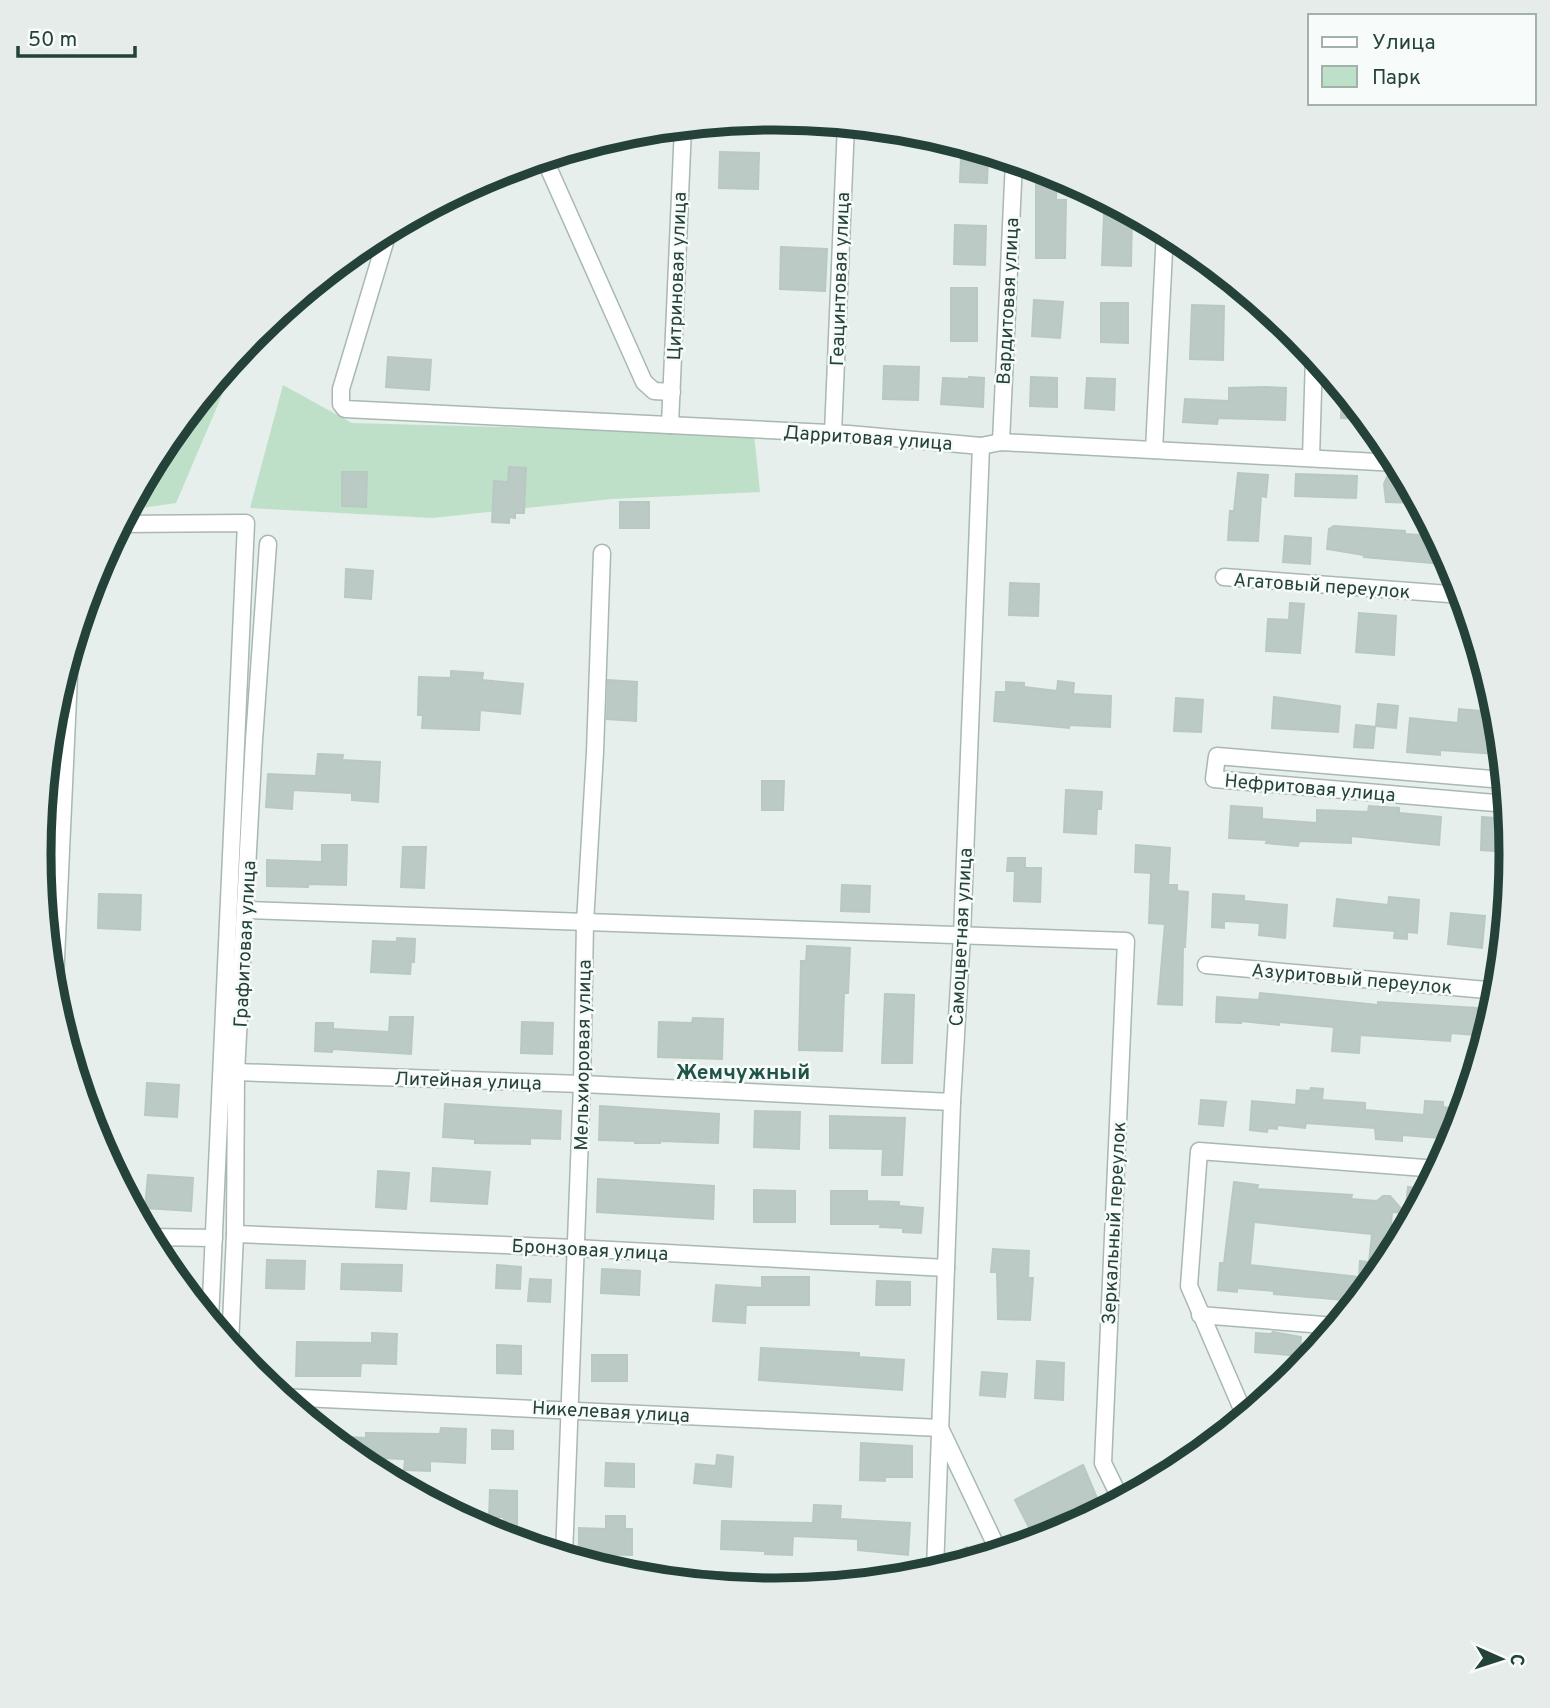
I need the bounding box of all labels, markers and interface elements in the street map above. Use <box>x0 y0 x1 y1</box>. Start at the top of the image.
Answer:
scale bar <box>18 14 135 58</box>
legend <box>1308 14 1536 105</box>
text: 50 m <box>28 27 77 54</box>
text: Улица <box>1372 30 1436 57</box>
text: Парк <box>1372 65 1421 92</box>
street label: Цитриновая улица <box>663 191 693 361</box>
street label: Геацинтовая улица <box>826 192 856 366</box>
street label: Вардитовая улица <box>993 217 1025 385</box>
street label: Дарритовая улица <box>783 421 953 457</box>
street label: Агатовый переулок <box>1233 569 1411 605</box>
street label: Нефритовая улица <box>1223 770 1396 808</box>
street label: Самоцветная улица <box>945 847 979 1027</box>
street label: Графитовая улица <box>230 860 262 1028</box>
street label: Мельхиоровая улица <box>570 959 598 1151</box>
street label: Азуритовый переулок <box>1250 959 1453 1001</box>
district label: Жемчужный <box>676 1060 810 1087</box>
street label: Литейная улица <box>394 1067 542 1097</box>
street label: Зеркальный переулок <box>1098 1121 1132 1325</box>
street label: Бронзовая улица <box>511 1235 669 1267</box>
street label: Никелевая улица <box>531 1397 691 1429</box>
north arrow <box>1466 1624 1536 1694</box>
text: С <box>1504 1653 1528 1666</box>

